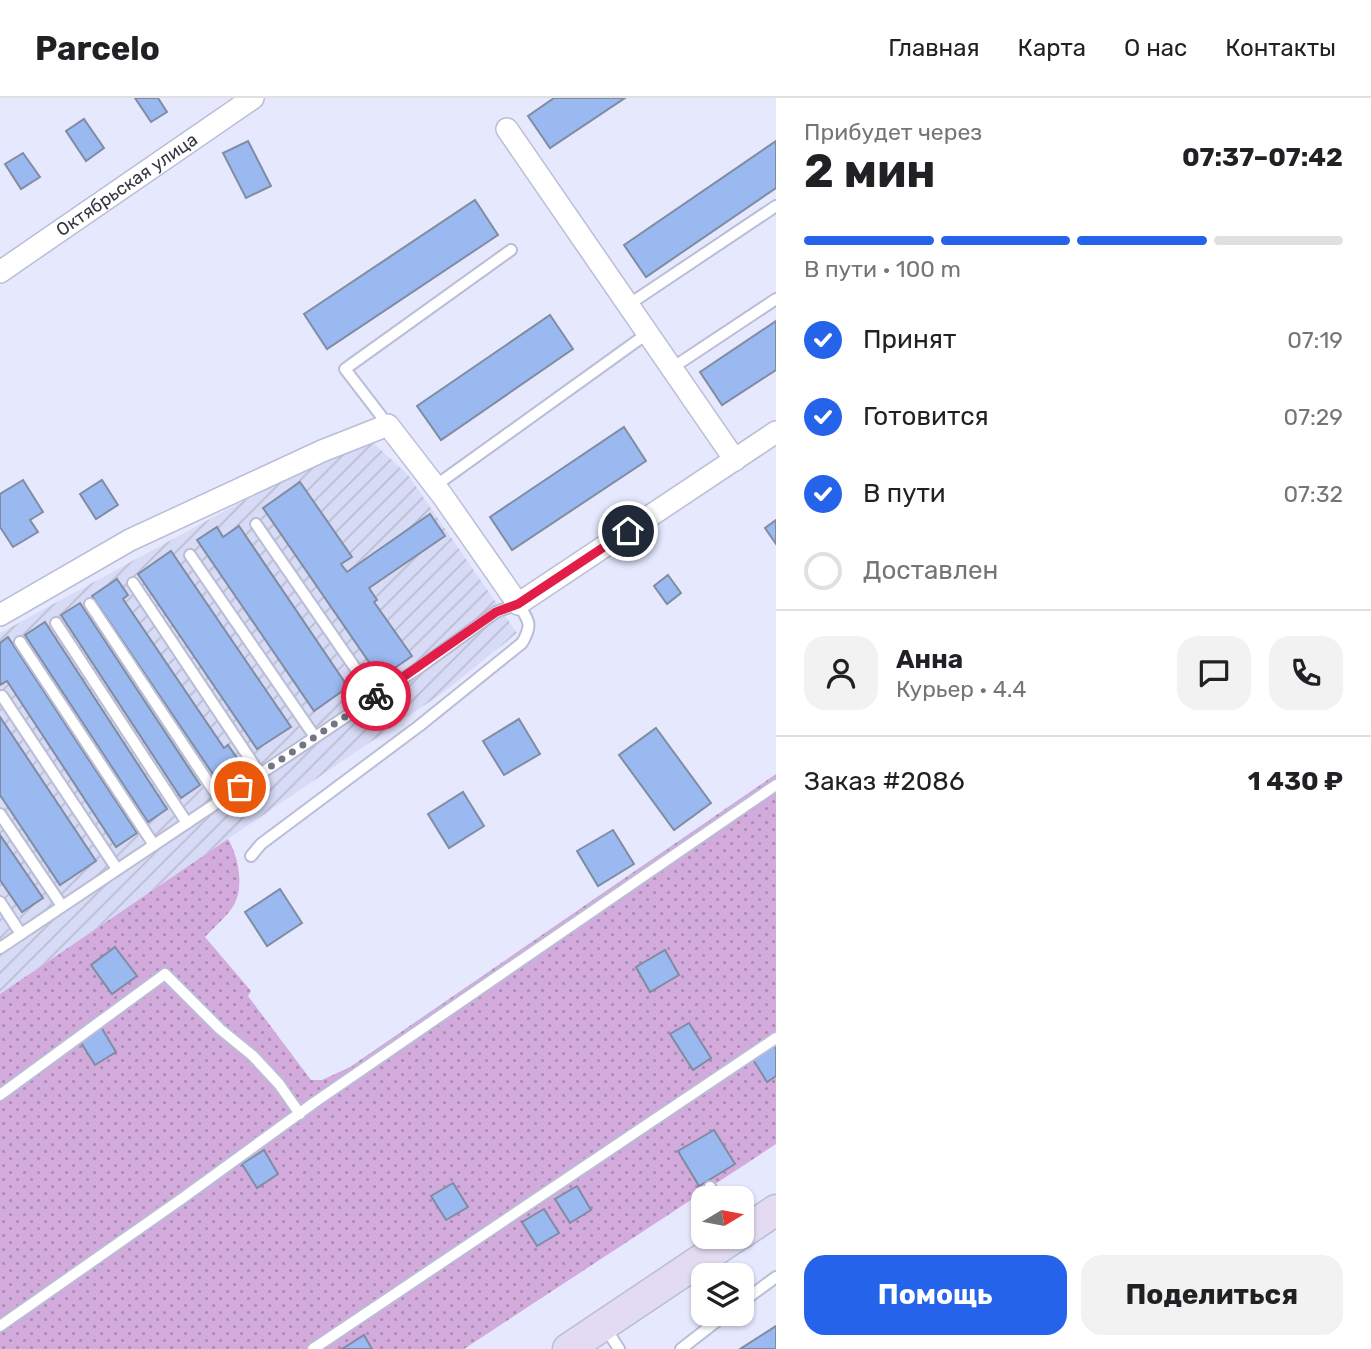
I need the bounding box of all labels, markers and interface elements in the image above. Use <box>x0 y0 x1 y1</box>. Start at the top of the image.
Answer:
text: Parcelo <box>35 29 160 68</box>
text: Главная <box>888 34 980 62</box>
text: Карта <box>1018 34 1086 62</box>
text: О нас <box>1124 34 1187 62</box>
text: Контакты <box>1225 34 1336 62</box>
text: Прибудет через <box>804 118 982 146</box>
street label: Октябрьская улица <box>52 128 202 241</box>
text: 07:37–07:42 <box>1182 142 1343 173</box>
text: 2 мин <box>804 144 936 199</box>
text: В пути · 100 m <box>804 255 961 283</box>
icon: check <box>804 321 842 359</box>
text: Принят <box>863 324 956 355</box>
text: 07:19 <box>1287 326 1343 354</box>
icon: check <box>804 398 842 436</box>
text: Готовится <box>863 401 989 432</box>
text: 07:29 <box>1284 403 1343 431</box>
icon: check <box>804 475 842 513</box>
text: В пути <box>863 478 946 509</box>
text: 07:32 <box>1283 480 1343 508</box>
pin <box>598 501 658 561</box>
icon: home <box>609 512 647 550</box>
text: Доставлен <box>863 555 998 586</box>
button: person <box>804 636 878 710</box>
button: chat <box>1177 636 1251 710</box>
button: phone <box>1269 636 1343 710</box>
text: Анна <box>896 644 963 675</box>
courier <box>341 661 411 731</box>
text: Курьер · 4.4 <box>896 675 1027 703</box>
icon: bike <box>357 677 395 715</box>
pin <box>210 757 270 817</box>
text: Заказ #2086 <box>804 766 965 797</box>
text: 1 430 ₽ <box>1248 766 1343 797</box>
icon: bag <box>221 768 259 806</box>
north arrow <box>691 1186 754 1250</box>
map controls <box>691 1186 754 1326</box>
button: Помощь <box>804 1255 1067 1335</box>
button: Поделиться <box>1081 1255 1343 1335</box>
button: layers <box>691 1263 754 1326</box>

